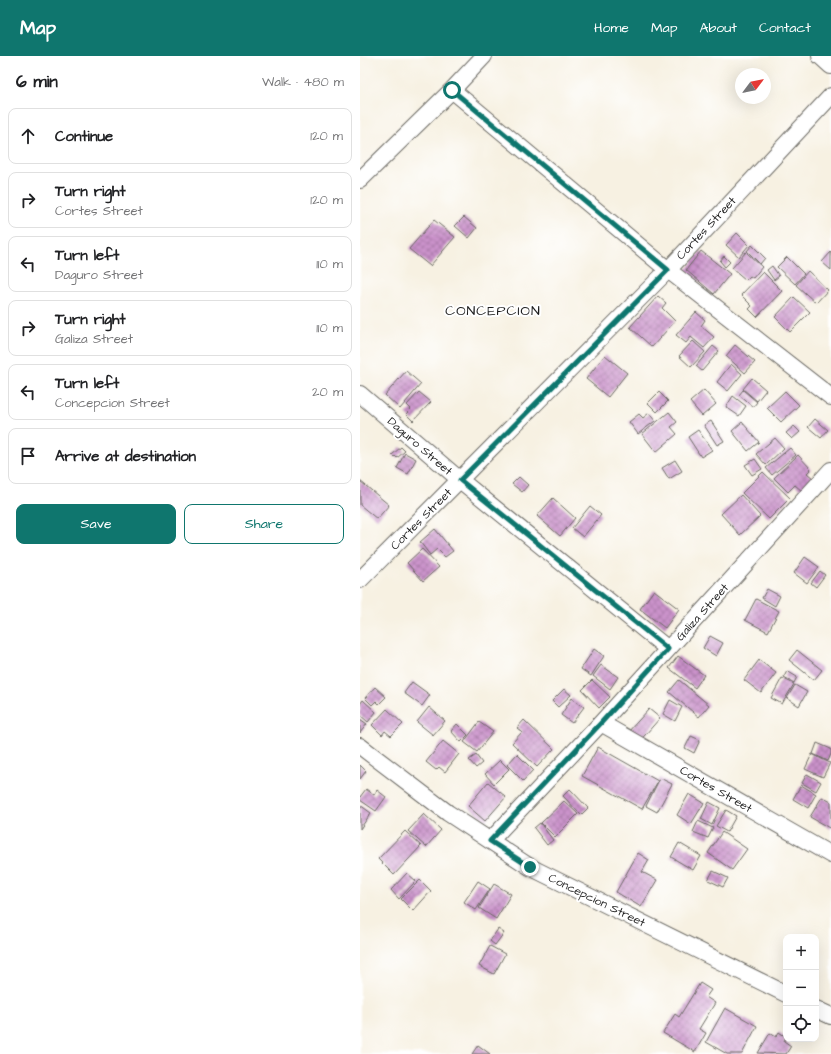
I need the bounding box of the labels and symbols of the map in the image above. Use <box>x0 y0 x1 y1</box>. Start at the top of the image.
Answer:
north arrow <box>735 68 771 104</box>
route start <box>443 81 461 99</box>
street label: Cortes Street <box>673 193 740 264</box>
district label: CONCEPCION <box>445 301 541 321</box>
street label: Daguro Street <box>383 413 456 480</box>
street label: Cortes Street <box>387 485 456 554</box>
street label: Galiza Street <box>672 580 733 645</box>
street label: Cortes Street <box>676 762 755 817</box>
route end <box>521 858 539 876</box>
street label: Concepcion Street <box>545 870 648 931</box>

